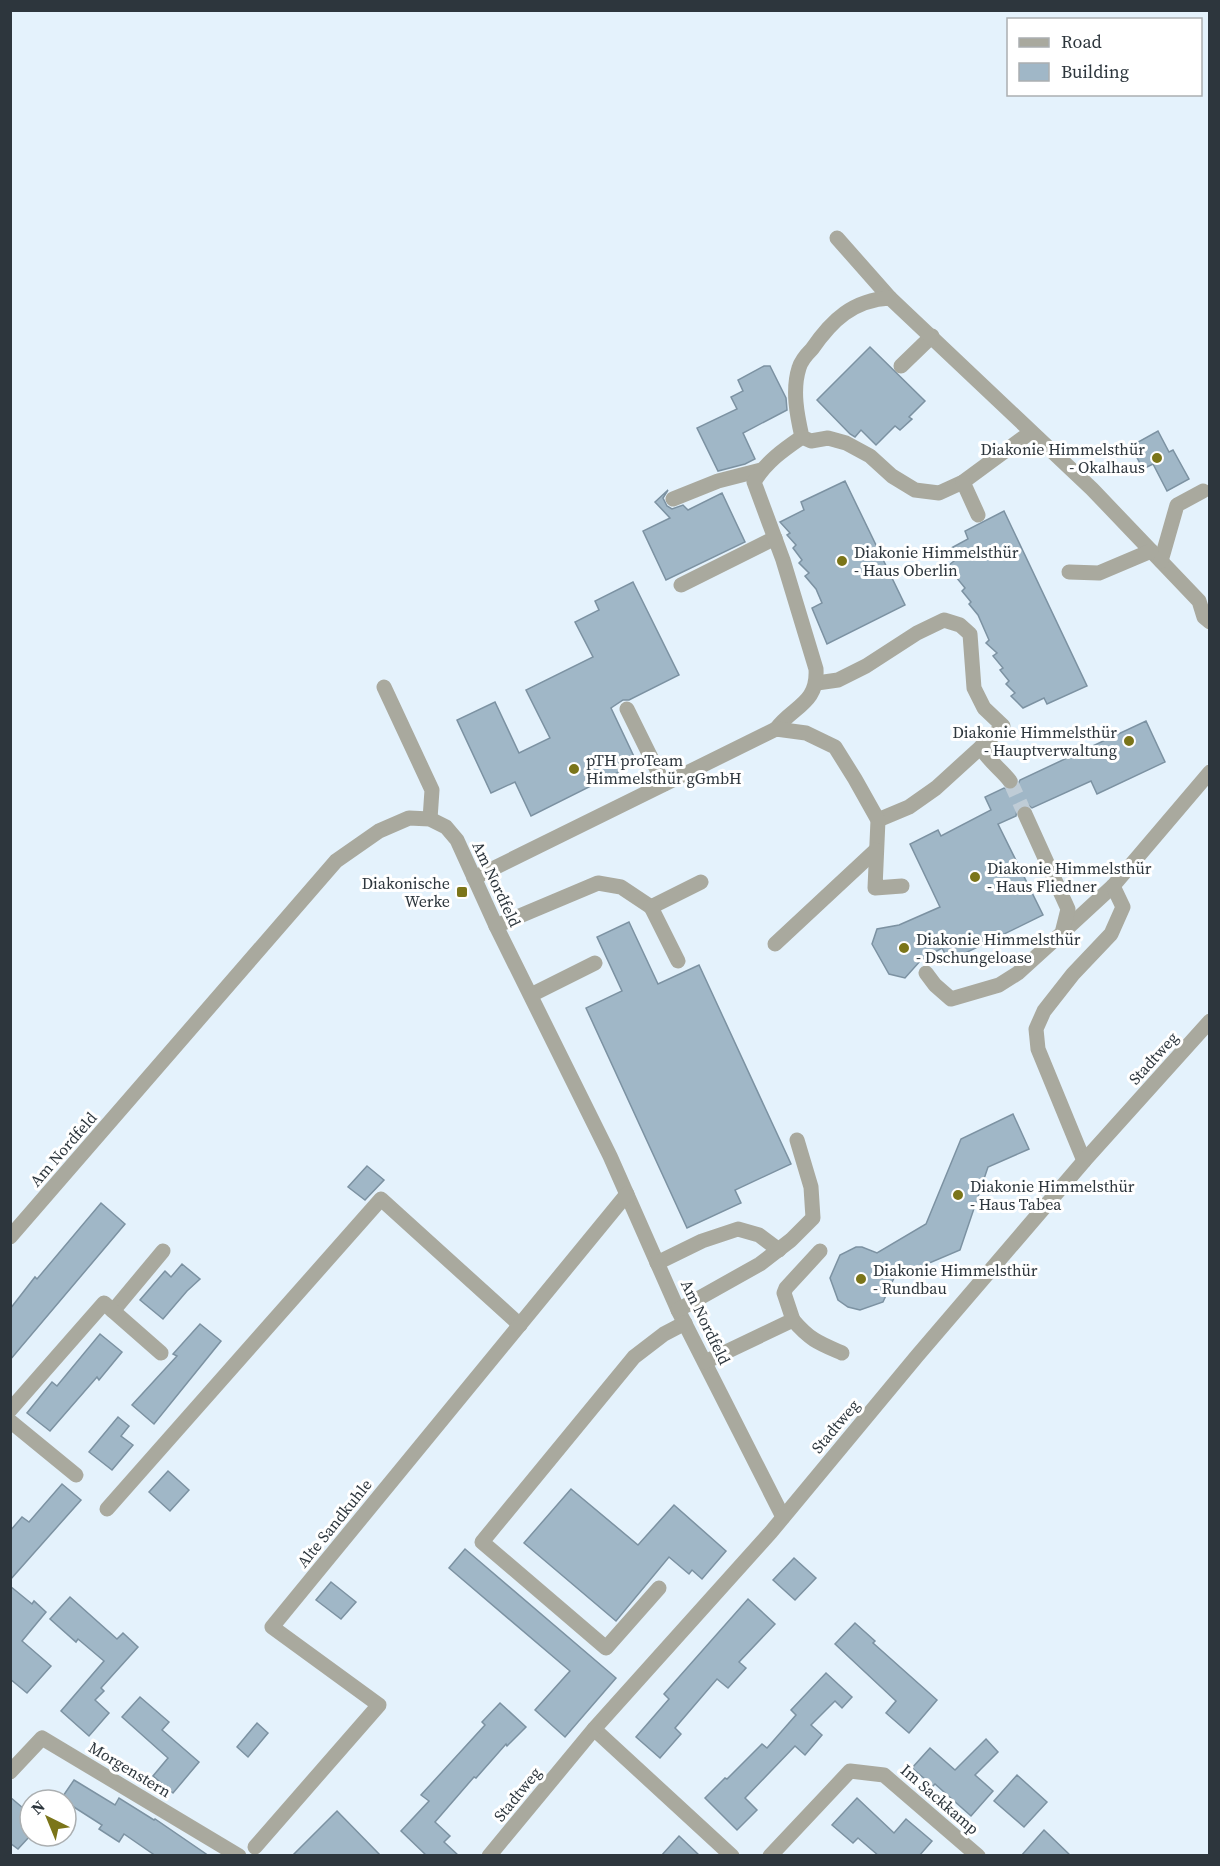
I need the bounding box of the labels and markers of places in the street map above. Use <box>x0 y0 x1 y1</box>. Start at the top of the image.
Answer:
place label: Diakonie Himmelsthür - Okalhaus <box>980 438 1145 478</box>
marker: Diakonie Himmelsthür - Okalhaus <box>1150 451 1164 465</box>
place label: Diakonie Himmelsthür - Haus Oberlin <box>854 541 1019 581</box>
marker: Diakonie Himmelsthür - Haus Oberlin <box>835 554 849 568</box>
place label: Diakonie Himmelsthür - Hauptverwaltung <box>952 721 1117 761</box>
marker: Diakonie Himmelsthür - Hauptverwaltung <box>1122 734 1136 748</box>
place label: pTH proTeam Himmelsthür gGmbH <box>586 749 742 789</box>
marker: pTH proTeam Himmelsthür gGmbH <box>567 762 581 776</box>
place label: Diakonie Himmelsthür - Haus Fliedner <box>987 857 1152 897</box>
marker: Diakonie Himmelsthür - Haus Fliedner <box>968 870 982 884</box>
place label: Diakonische Werke <box>362 872 450 912</box>
marker: Diakonische Werke <box>455 885 469 899</box>
place label: Diakonie Himmelsthür - Dschungeloase <box>916 928 1081 968</box>
marker: Diakonie Himmelsthür - Dschungeloase <box>897 941 911 955</box>
place label: Diakonie Himmelsthür - Haus Tabea <box>970 1175 1135 1215</box>
marker: Diakonie Himmelsthür - Haus Tabea <box>951 1188 965 1202</box>
place label: Diakonie Himmelsthür - Rundbau <box>873 1259 1038 1299</box>
marker: Diakonie Himmelsthür - Rundbau <box>854 1272 868 1286</box>

